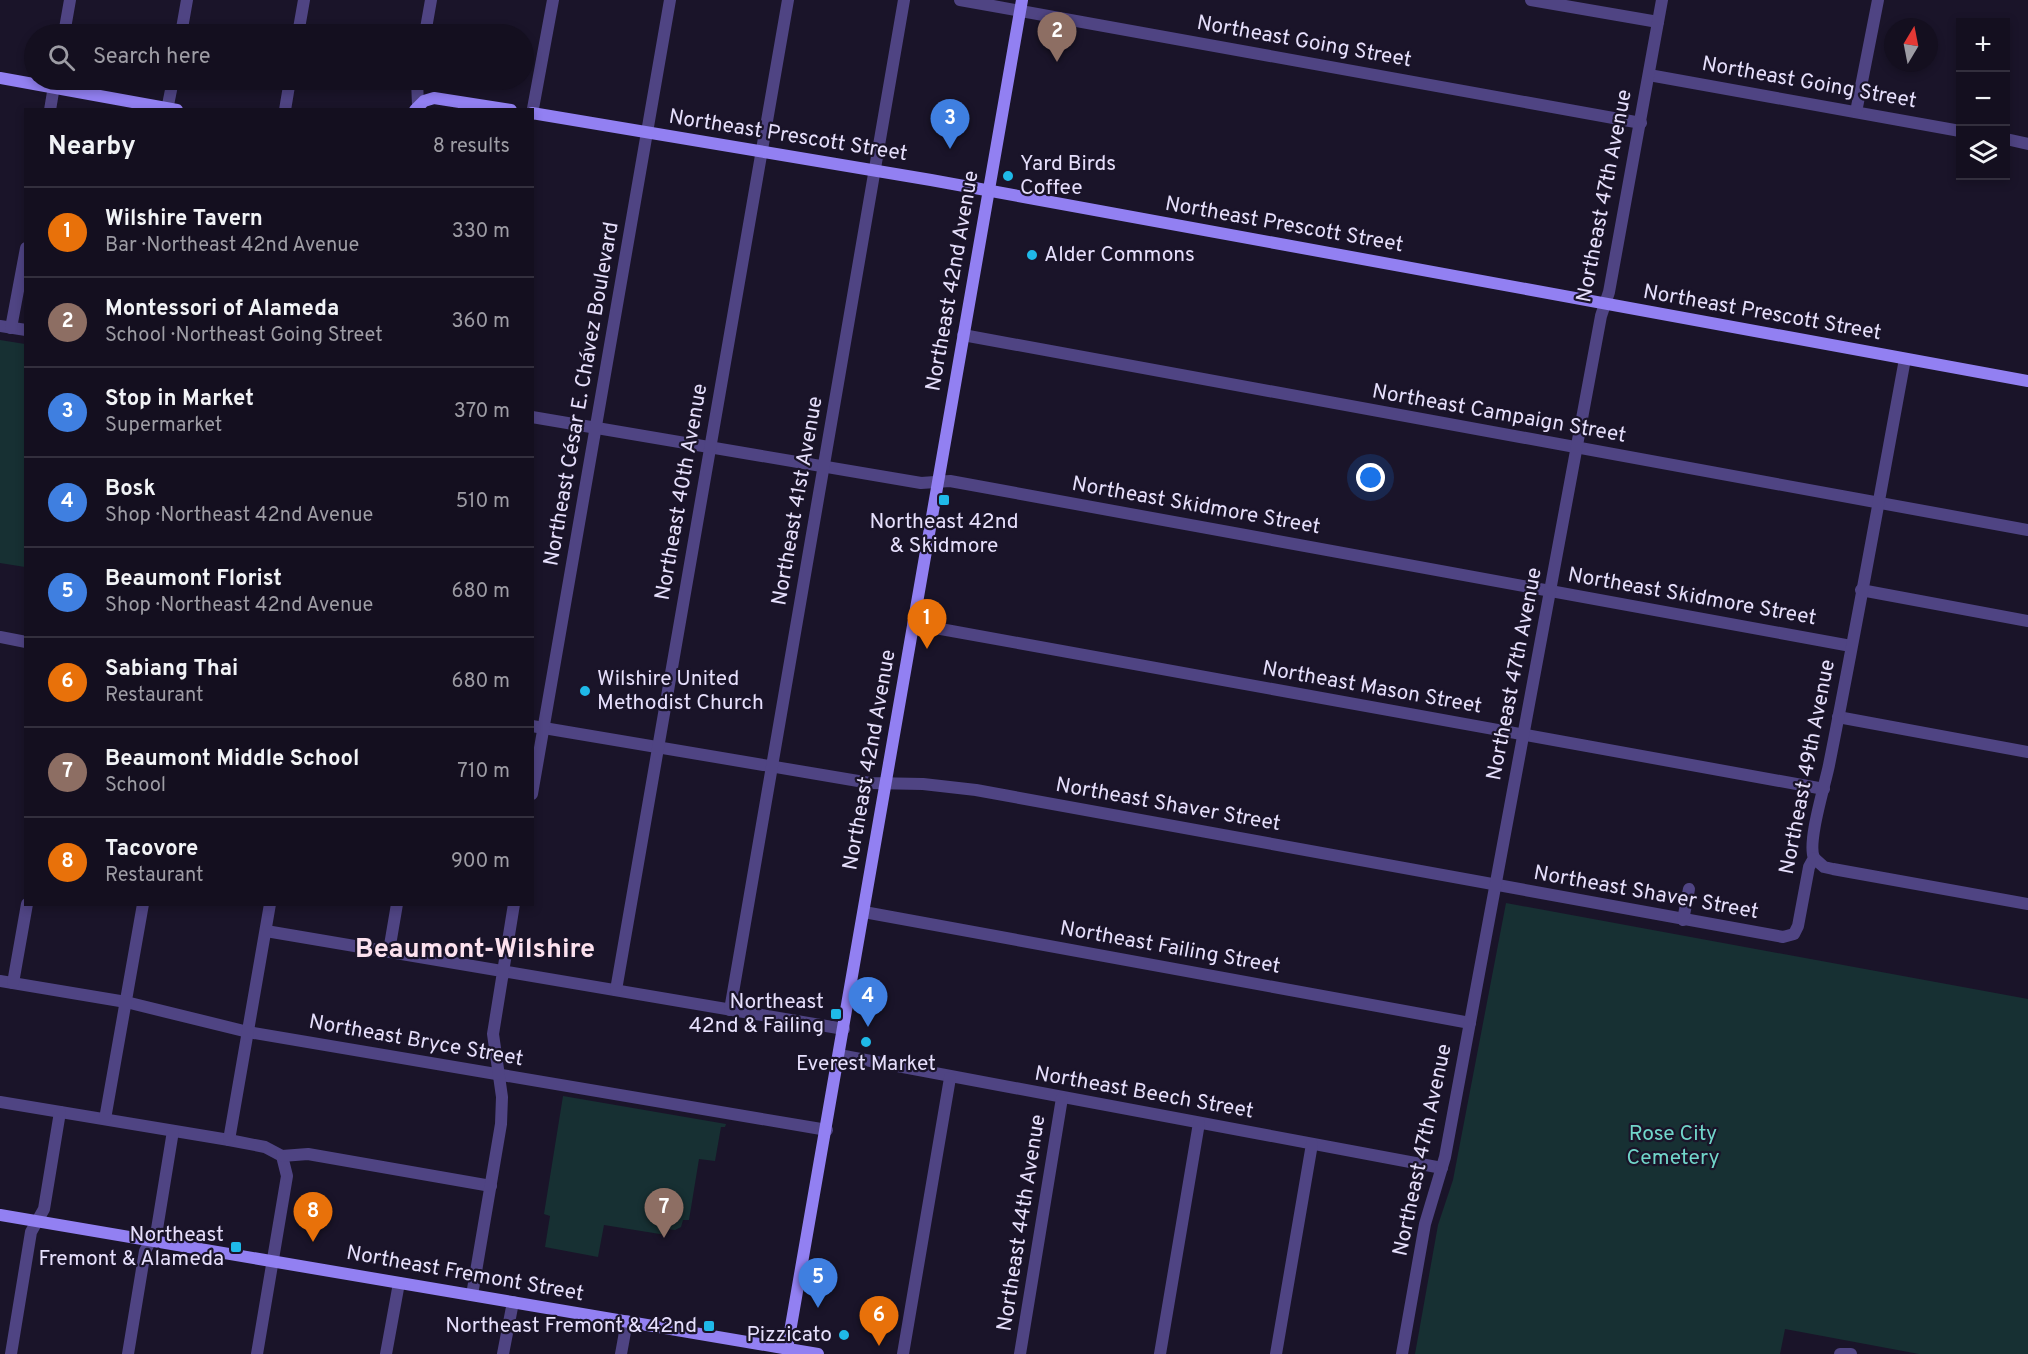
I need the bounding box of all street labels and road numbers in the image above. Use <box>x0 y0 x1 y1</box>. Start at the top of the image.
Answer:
street label: Northeast Going Street <box>1194 10 1414 74</box>
street label: Northeast Going Street <box>1699 51 1919 115</box>
street label: Northeast 47th Avenue <box>1571 87 1639 305</box>
street label: Northeast Prescott Street <box>667 104 909 168</box>
street label: Northeast 42nd Avenue <box>920 169 986 393</box>
street label: Northeast Prescott Street <box>1163 191 1405 259</box>
street label: Northeast César E. Chávez Boulevard <box>538 220 626 568</box>
street label: Northeast Prescott Street <box>1641 279 1883 347</box>
street label: Northeast Campaign Street <box>1370 378 1628 450</box>
street label: Northeast 40th Avenue <box>650 382 714 602</box>
street label: Northeast 41st Avenue <box>766 394 830 608</box>
street label: Northeast Skidmore Street <box>1070 471 1322 541</box>
street label: Northeast Skidmore Street <box>1566 562 1818 632</box>
street label: Northeast 47th Avenue <box>1481 565 1549 783</box>
street label: Northeast 42nd Avenue <box>837 648 903 872</box>
street label: Northeast Mason Street <box>1260 655 1484 721</box>
street label: Northeast 49th Avenue <box>1774 657 1842 877</box>
street label: Northeast Shaver Street <box>1053 772 1283 838</box>
street label: Northeast Shaver Street <box>1531 860 1761 926</box>
street label: Northeast Failing Street <box>1058 915 1282 981</box>
street label: Northeast Bryce Street <box>307 1009 525 1073</box>
street label: Northeast 47th Avenue <box>1387 1041 1459 1259</box>
street label: Northeast Beech Street <box>1032 1060 1256 1126</box>
street label: Northeast 44th Avenue <box>992 1113 1052 1333</box>
street label: Northeast Fremont Street <box>344 1240 586 1308</box>

